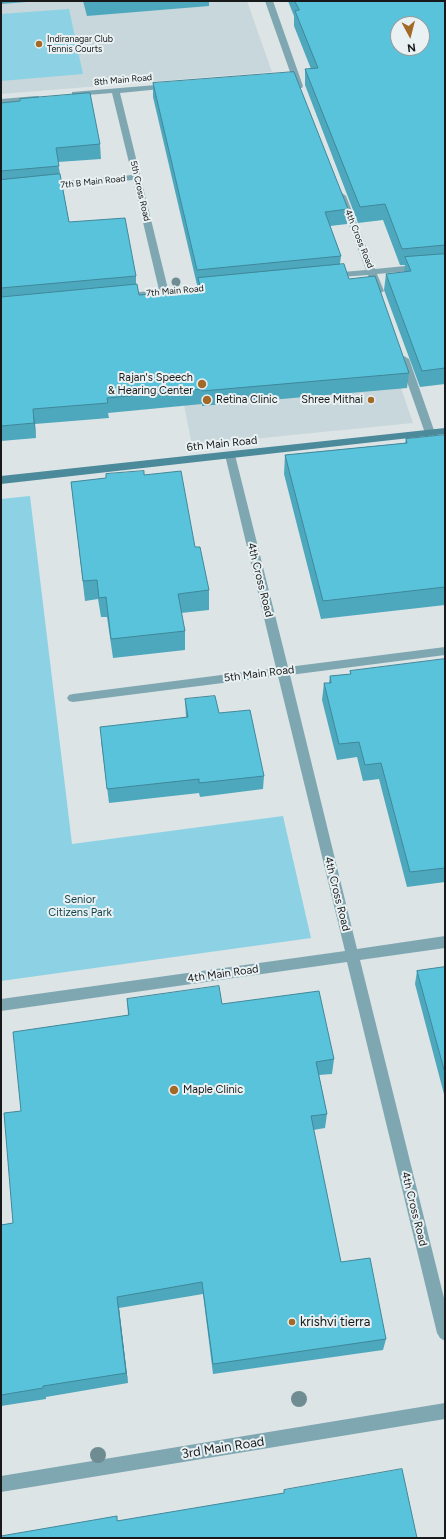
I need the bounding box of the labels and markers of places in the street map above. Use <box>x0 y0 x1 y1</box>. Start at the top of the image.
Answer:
place label: Indiranagar Club Tennis Courts <box>47 34 113 55</box>
marker: Indiranagar Club Tennis Courts <box>34 39 44 49</box>
place label: Rajan's Speech & Hearing Center <box>108 371 193 397</box>
marker: Rajan's Speech & Hearing Center <box>196 378 208 390</box>
place label: Retina Clinic <box>216 393 278 407</box>
place label: Shree Mithai <box>301 393 363 407</box>
marker: Retina Clinic <box>201 394 213 406</box>
marker: Shree Mithai <box>366 395 376 405</box>
place label: Maple Clinic <box>183 1083 243 1097</box>
marker: Maple Clinic <box>168 1084 180 1096</box>
place label: krishvi tierra <box>300 1314 370 1330</box>
marker: krishvi tierra <box>287 1317 297 1327</box>

